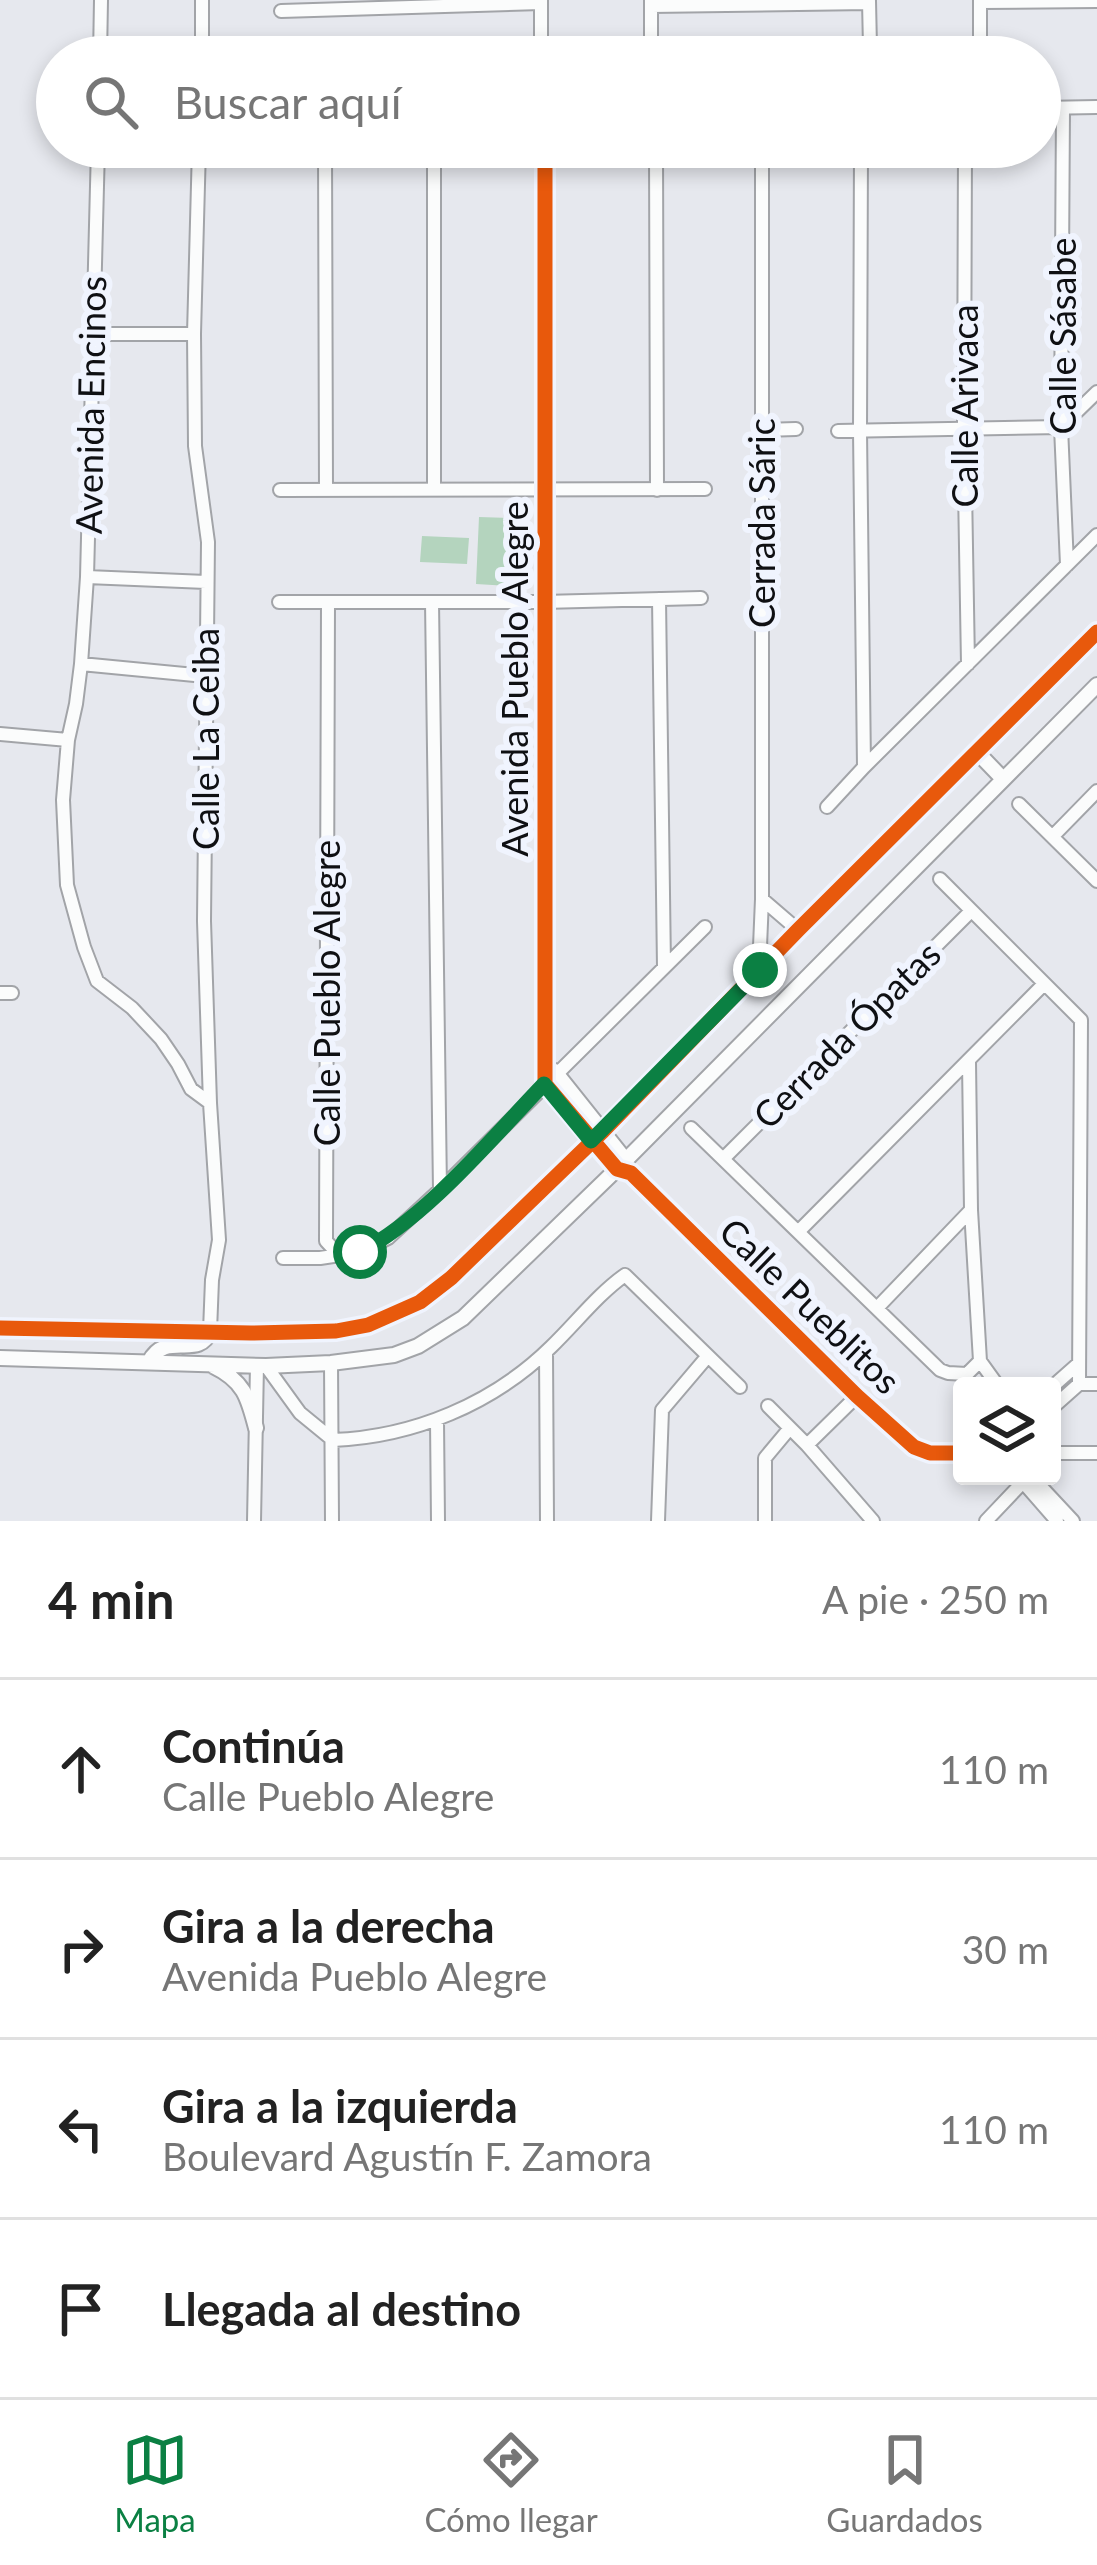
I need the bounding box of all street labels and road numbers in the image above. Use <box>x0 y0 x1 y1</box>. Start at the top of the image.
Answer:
street label: Calle Sásabe <box>1040 238 1084 434</box>
street label: Avenida Encinos <box>66 275 114 535</box>
street label: Calle Arivaca <box>942 304 986 508</box>
street label: Cerrada Sáric <box>739 418 783 628</box>
street label: Avenida Pueblo Alegre <box>492 501 536 857</box>
street label: Calle La Ceiba <box>183 628 227 850</box>
street label: Calle Pueblo Alegre <box>304 840 348 1146</box>
street label: Cerrada Ópatas <box>744 932 949 1137</box>
street label: Calle Pueblitos <box>711 1208 910 1402</box>

